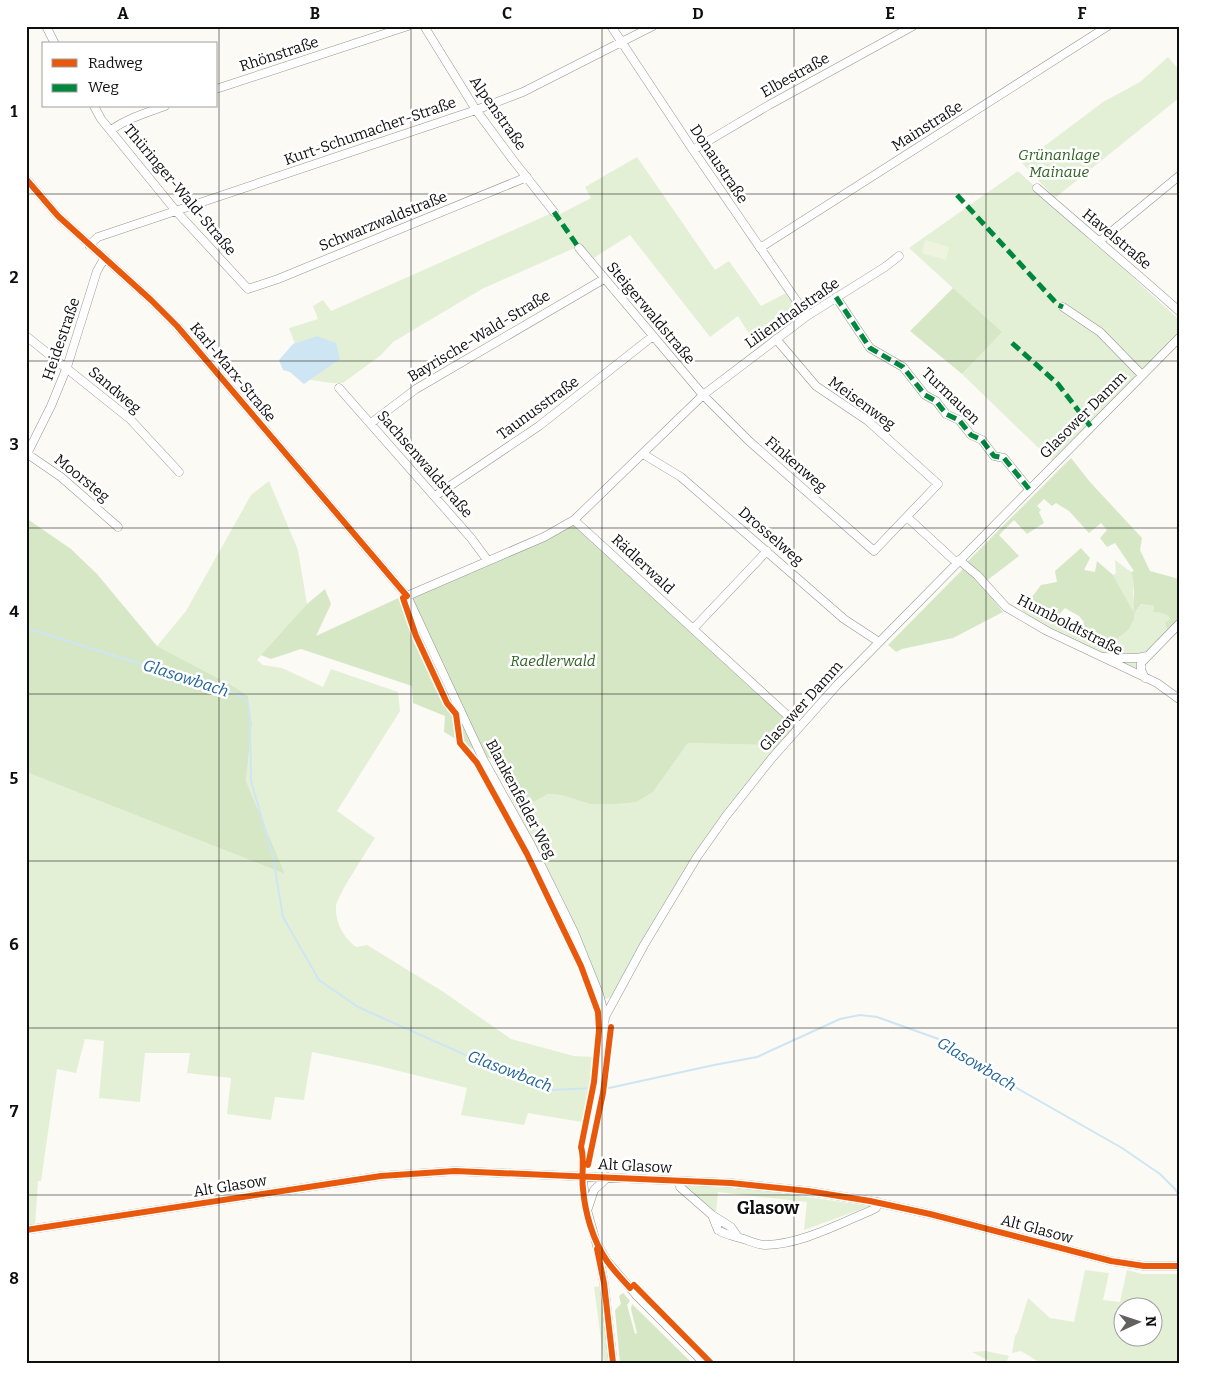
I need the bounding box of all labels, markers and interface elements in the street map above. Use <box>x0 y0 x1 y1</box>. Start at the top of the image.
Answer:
text: A <box>117 4 129 23</box>
text: B <box>310 4 320 23</box>
text: C <box>502 4 512 23</box>
text: D <box>692 4 704 23</box>
text: E <box>885 4 895 23</box>
text: F <box>1078 4 1087 23</box>
street label: Rhönstraße <box>237 33 321 75</box>
legend <box>42 42 218 108</box>
street label: Elbestraße <box>758 49 832 101</box>
text: Radweg <box>88 54 143 72</box>
street label: Alpenstraße <box>466 73 530 153</box>
text: Weg <box>88 78 119 96</box>
street label: Kurt-Schumacher-Straße <box>282 93 458 169</box>
street label: Mainstraße <box>888 97 966 155</box>
text: 1 <box>11 102 18 121</box>
street label: Thüringer-Wald-Straße <box>120 121 240 259</box>
street label: Donaustraße <box>686 121 752 207</box>
park label: Grünanlage Mainaue <box>1018 146 1100 181</box>
street label: Schwarzwaldstraße <box>316 187 450 255</box>
street label: Havelstraße <box>1079 205 1155 273</box>
street label: Steigerwaldstraße <box>603 258 699 368</box>
text: 2 <box>9 268 19 287</box>
street label: Lilienthalstraße <box>741 274 843 352</box>
street label: Bayrische-Wald-Straße <box>405 286 553 386</box>
street label: Heidestraße <box>38 295 84 383</box>
street label: Karl-Marx-Straße <box>186 319 280 425</box>
street label: Sandweg <box>85 363 145 417</box>
street label: Turmauen <box>918 364 984 428</box>
street label: Glasower Damm <box>1036 367 1131 462</box>
street label: Taunusstraße <box>494 372 582 444</box>
street label: Meisenweg <box>825 373 899 433</box>
street label: Sachsenwaldstraße <box>374 407 476 521</box>
street label: Finkenweg <box>762 432 830 496</box>
text: 3 <box>9 435 19 454</box>
street label: Moorsteg <box>51 450 113 506</box>
street label: Drosselweg <box>735 503 807 569</box>
street label: Rädlerwald <box>608 530 678 598</box>
street label: Humboldtstraße <box>1014 591 1126 659</box>
text: 4 <box>9 602 19 621</box>
park label: Raedlerwald <box>510 652 596 670</box>
water label: Glasowbach <box>141 655 231 701</box>
street label: Glasower Damm <box>756 657 847 755</box>
street label: Blankenfelder Weg <box>482 736 560 862</box>
text: 5 <box>10 769 19 788</box>
text: 6 <box>9 935 19 954</box>
water label: Glasowbach <box>934 1033 1020 1095</box>
water label: Glasowbach <box>465 1046 555 1096</box>
text: 7 <box>10 1102 19 1121</box>
street label: Alt Glasow <box>598 1155 673 1177</box>
street label: Alt Glasow <box>192 1171 269 1201</box>
district label: Glasow <box>737 1197 800 1219</box>
street label: Alt Glasow <box>999 1211 1076 1248</box>
text: 8 <box>9 1269 19 1288</box>
north arrow <box>1112 1296 1162 1346</box>
text: N <box>1142 1316 1159 1327</box>

